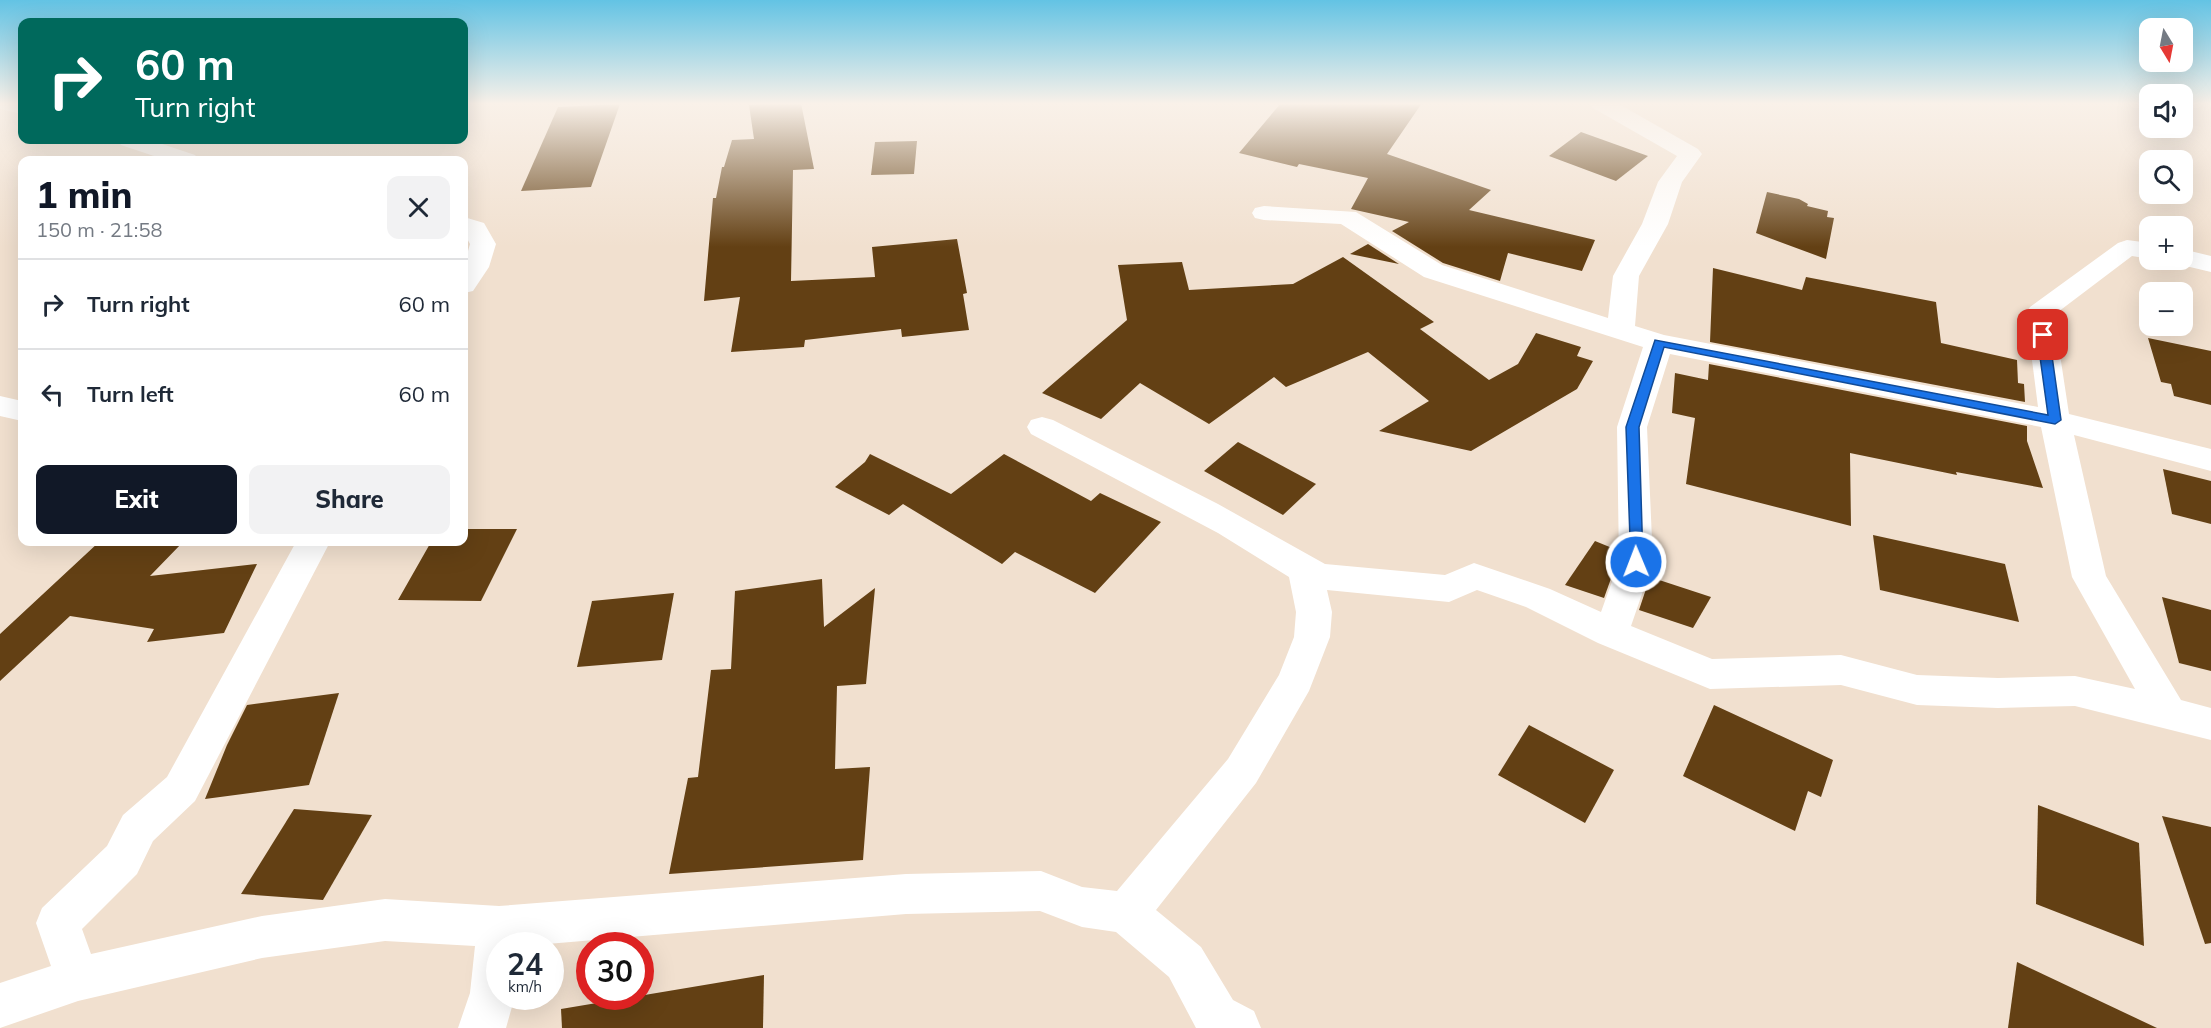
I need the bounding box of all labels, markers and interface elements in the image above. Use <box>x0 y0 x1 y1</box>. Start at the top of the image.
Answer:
north arrow <box>2139 18 2193 72</box>
map controls <box>2139 18 2193 336</box>
text: 60 m <box>135 38 235 91</box>
icon: right <box>36 42 114 120</box>
button: sound <box>2139 84 2193 138</box>
text: Turn right <box>135 90 255 124</box>
button: search <box>2139 150 2193 204</box>
text: 1 min <box>36 172 132 217</box>
button: close <box>387 176 450 239</box>
button: + <box>2139 216 2193 270</box>
text: 150 m · 21:58 <box>36 217 162 242</box>
button: − <box>2139 282 2193 336</box>
icon: right <box>36 288 69 321</box>
text: Turn right <box>87 290 190 318</box>
text: 60 m <box>399 290 450 318</box>
pin <box>2017 309 2068 360</box>
icon: arrive <box>2026 318 2059 351</box>
icon: left <box>36 378 69 411</box>
text: Turn left <box>87 380 174 408</box>
text: 60 m <box>399 380 450 408</box>
button: Exit <box>36 465 237 534</box>
button: Share <box>249 465 450 534</box>
position arrow <box>1604 530 1668 594</box>
speed limit sign: 30 <box>576 932 654 1010</box>
text: 24 <box>507 945 543 983</box>
text: km/h <box>508 977 542 996</box>

